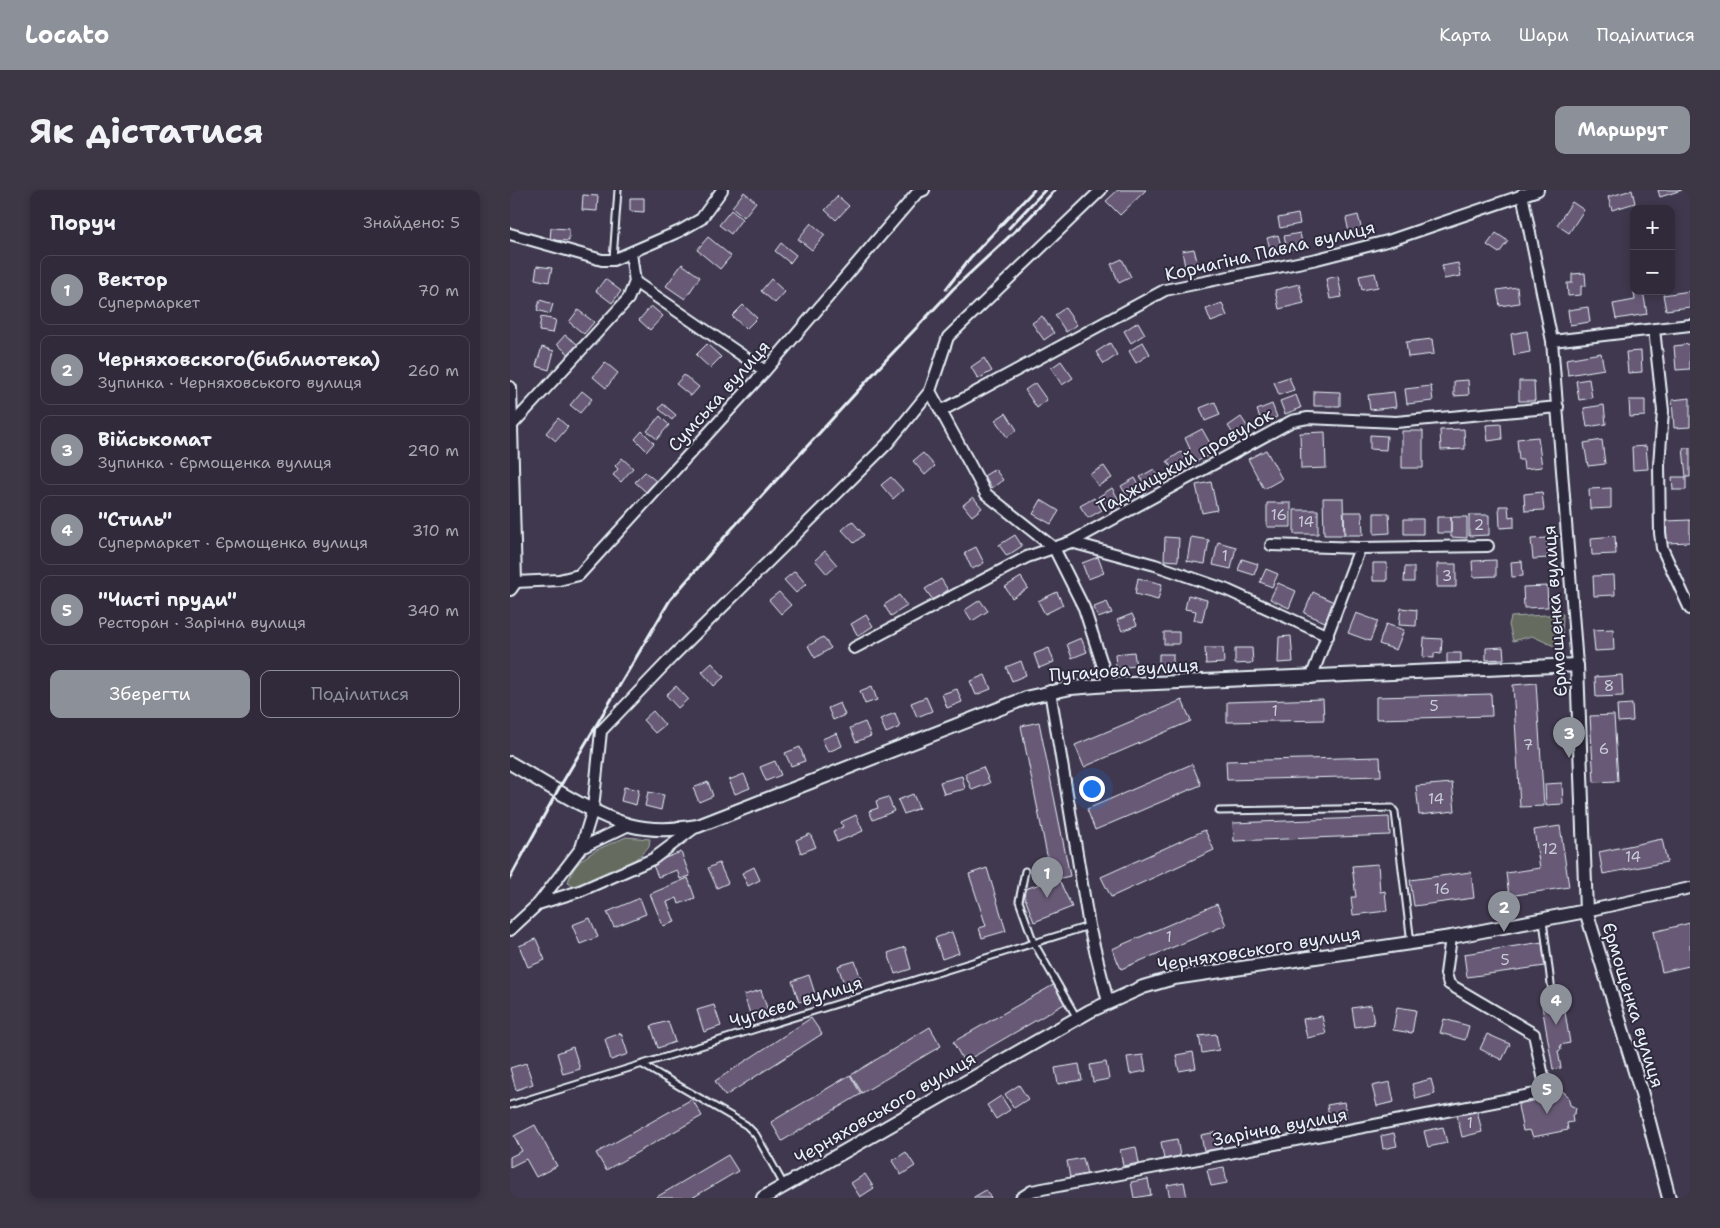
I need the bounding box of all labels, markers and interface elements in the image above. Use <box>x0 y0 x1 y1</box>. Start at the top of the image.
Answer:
text: Locato <box>25 19 109 51</box>
text: Карта <box>1439 23 1491 47</box>
text: Шари <box>1519 23 1569 47</box>
text: Поділитися <box>1597 23 1695 47</box>
button: Маршрут <box>1555 106 1690 154</box>
text: Як дістатися <box>30 107 264 154</box>
map controls <box>1630 205 1675 295</box>
button: + <box>1630 205 1675 250</box>
text: Поруч <box>50 209 116 237</box>
text: Знайдено: 5 <box>363 212 460 233</box>
street label: Корчагіна Павла вулиця <box>1162 215 1378 287</box>
button: − <box>1630 250 1675 295</box>
text: Вектор <box>98 267 168 292</box>
text: 1 <box>63 280 71 301</box>
text: 70 m <box>418 280 459 301</box>
text: Супермаркет <box>98 292 200 313</box>
street label: Сумська вулиця <box>663 335 775 457</box>
text: Черняховского(библиотека) <box>98 347 380 372</box>
text: 2 <box>61 360 73 381</box>
text: 260 m <box>407 360 459 381</box>
text: Зупинка · Черняховського вулиця <box>98 372 362 393</box>
street label: Таджицький провулок <box>1093 402 1278 519</box>
text: Військомат <box>98 427 212 452</box>
text: 3 <box>61 440 73 461</box>
text: 290 m <box>407 440 459 461</box>
text: Зупинка · Єрмощенка вулиця <box>98 452 332 473</box>
house number: 16 <box>1271 505 1287 525</box>
text: "Стиль" <box>98 507 172 532</box>
house number: 14 <box>1298 512 1314 532</box>
house number: 2 <box>1474 515 1484 535</box>
text: 4 <box>61 520 73 541</box>
text: 310 m <box>412 520 459 541</box>
street label: Єрмощенка вулиця <box>1537 525 1573 697</box>
text: Супермаркет · Єрмощенка вулиця <box>98 532 368 553</box>
house number: 1 <box>1222 546 1228 566</box>
house number: 3 <box>1442 566 1452 586</box>
text: "Чисті пруди" <box>98 587 237 612</box>
text: 5 <box>62 600 72 621</box>
text: 340 m <box>407 600 459 621</box>
text: Ресторан · Зарічна вулиця <box>98 612 306 633</box>
street label: Пугачова вулиця <box>1048 653 1200 687</box>
button: Зберегти <box>50 670 250 718</box>
button: Поділитися <box>260 670 460 718</box>
house number: 8 <box>1604 676 1614 696</box>
house number: 5 <box>1429 696 1439 716</box>
house number: 1 <box>1272 701 1278 721</box>
pin: 3 <box>1553 717 1585 758</box>
house number: 7 <box>1523 735 1533 755</box>
house number: 6 <box>1599 739 1609 759</box>
your location <box>1079 776 1105 802</box>
house number: 14 <box>1428 789 1444 809</box>
house number: 12 <box>1542 839 1558 859</box>
house number: 14 <box>1625 847 1641 867</box>
pin: 1 <box>1031 857 1063 898</box>
house number: 16 <box>1434 879 1450 899</box>
pin: 2 <box>1488 891 1520 932</box>
street label: Єрмощенка вулиця <box>1596 919 1670 1091</box>
street label: Черняховського вулиця <box>1156 921 1362 977</box>
house number: 1 <box>1166 927 1172 947</box>
house number: 5 <box>1500 950 1510 970</box>
street label: Чугаєва вулиця <box>727 970 865 1034</box>
pin: 4 <box>1540 984 1572 1025</box>
street label: Черняховського вулиця <box>790 1046 980 1170</box>
pin: 5 <box>1531 1073 1563 1114</box>
street label: Зарічна вулиця <box>1211 1102 1349 1152</box>
house number: 1 <box>1467 1113 1473 1133</box>

